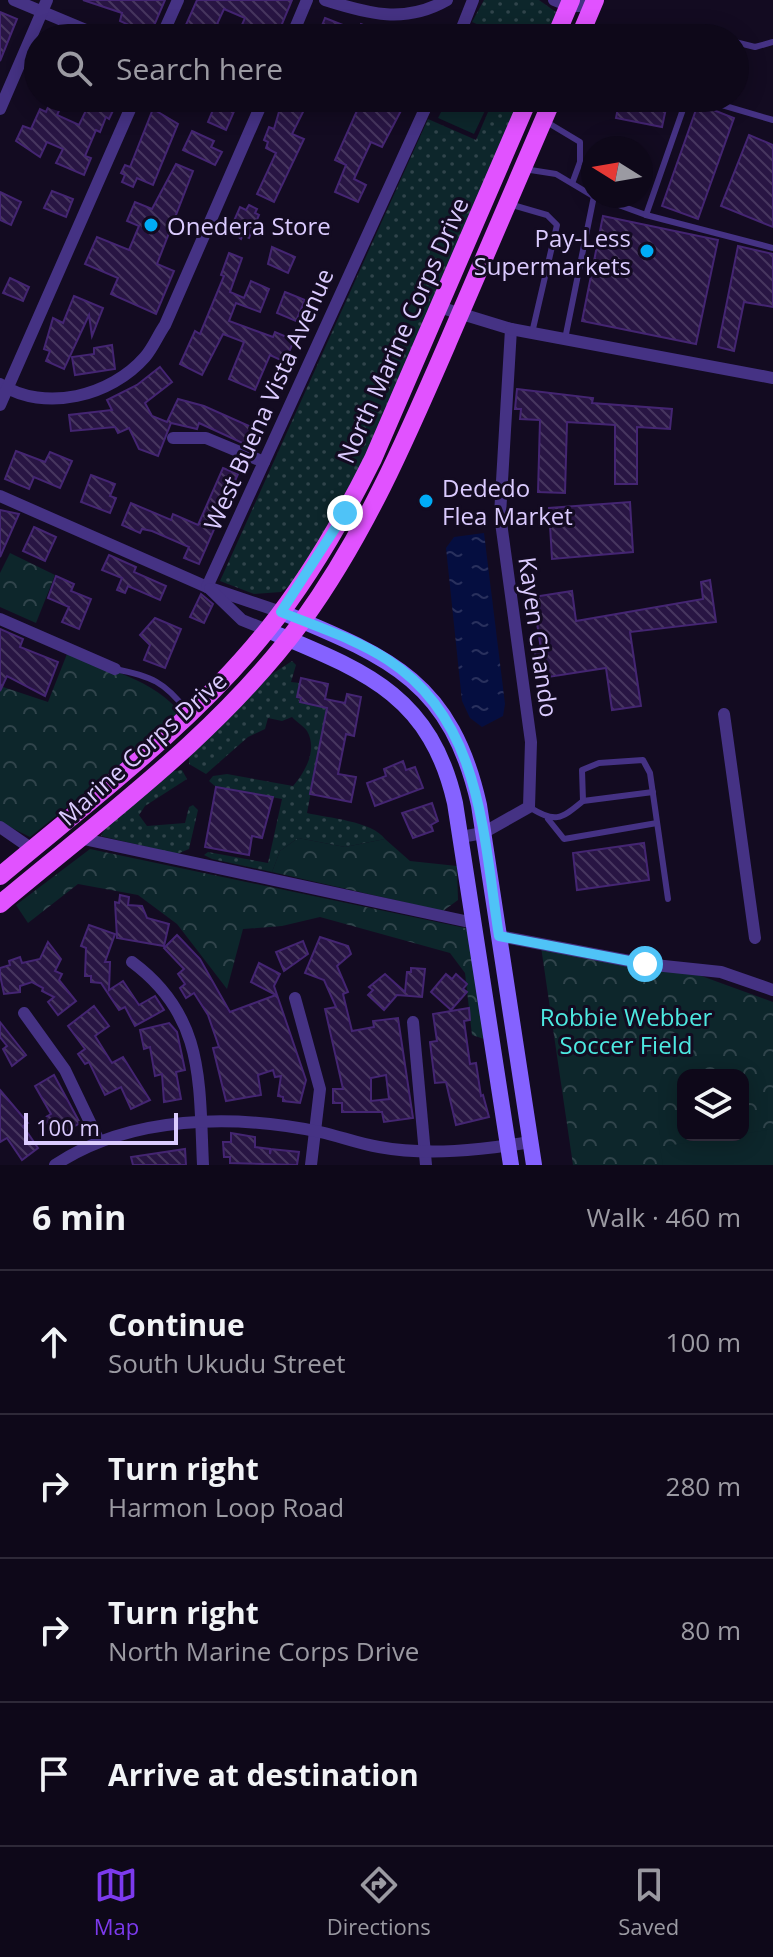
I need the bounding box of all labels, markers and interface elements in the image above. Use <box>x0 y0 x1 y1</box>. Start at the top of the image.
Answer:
search box <box>24 24 749 112</box>
icon: search <box>52 46 96 90</box>
text: Search here <box>116 48 283 89</box>
north arrow <box>581 136 653 208</box>
street label: North Marine Corps Drive <box>328 192 476 468</box>
place label: Onedera Store <box>167 209 331 242</box>
marker: Onedera Store <box>142 216 160 234</box>
place label: Pay-Less Supermarkets <box>474 221 631 282</box>
marker: Pay-Less Supermarkets <box>638 242 656 260</box>
street label: West Buena Vista Avenue <box>195 263 341 535</box>
place label: Dededo Flea Market <box>442 471 573 532</box>
marker: Dededo Flea Market <box>417 492 435 510</box>
route end <box>327 495 363 531</box>
street label: Kayen Chando <box>511 555 567 719</box>
street label: Marine Corps Drive <box>51 664 233 832</box>
route start <box>627 946 663 982</box>
park label: Robbie Webber Soccer Field <box>540 1000 713 1061</box>
map controls <box>677 1069 749 1141</box>
button: layers <box>677 1069 749 1141</box>
scale bar <box>24 1109 178 1145</box>
text: 100 m <box>36 1112 100 1142</box>
text: 6 min <box>32 1194 126 1240</box>
text: Walk · 460 m <box>587 1199 741 1235</box>
text: Continue <box>108 1304 245 1345</box>
icon: ahead <box>32 1320 76 1364</box>
text: 100 m <box>666 1324 741 1360</box>
text: South Ukudu Street <box>108 1345 346 1381</box>
text: Turn right <box>108 1448 259 1489</box>
icon: right <box>32 1464 76 1508</box>
text: 280 m <box>666 1468 741 1504</box>
text: Harmon Loop Road <box>108 1489 344 1525</box>
text: Turn right <box>108 1592 259 1633</box>
icon: right <box>32 1608 76 1652</box>
text: 80 m <box>680 1612 741 1648</box>
text: North Marine Corps Drive <box>108 1633 419 1669</box>
icon: arrive <box>32 1752 76 1796</box>
text: Arrive at destination <box>108 1754 419 1795</box>
tab: Map <box>94 1863 139 1941</box>
tab: Directions <box>327 1863 431 1941</box>
tab: Saved <box>618 1863 679 1941</box>

